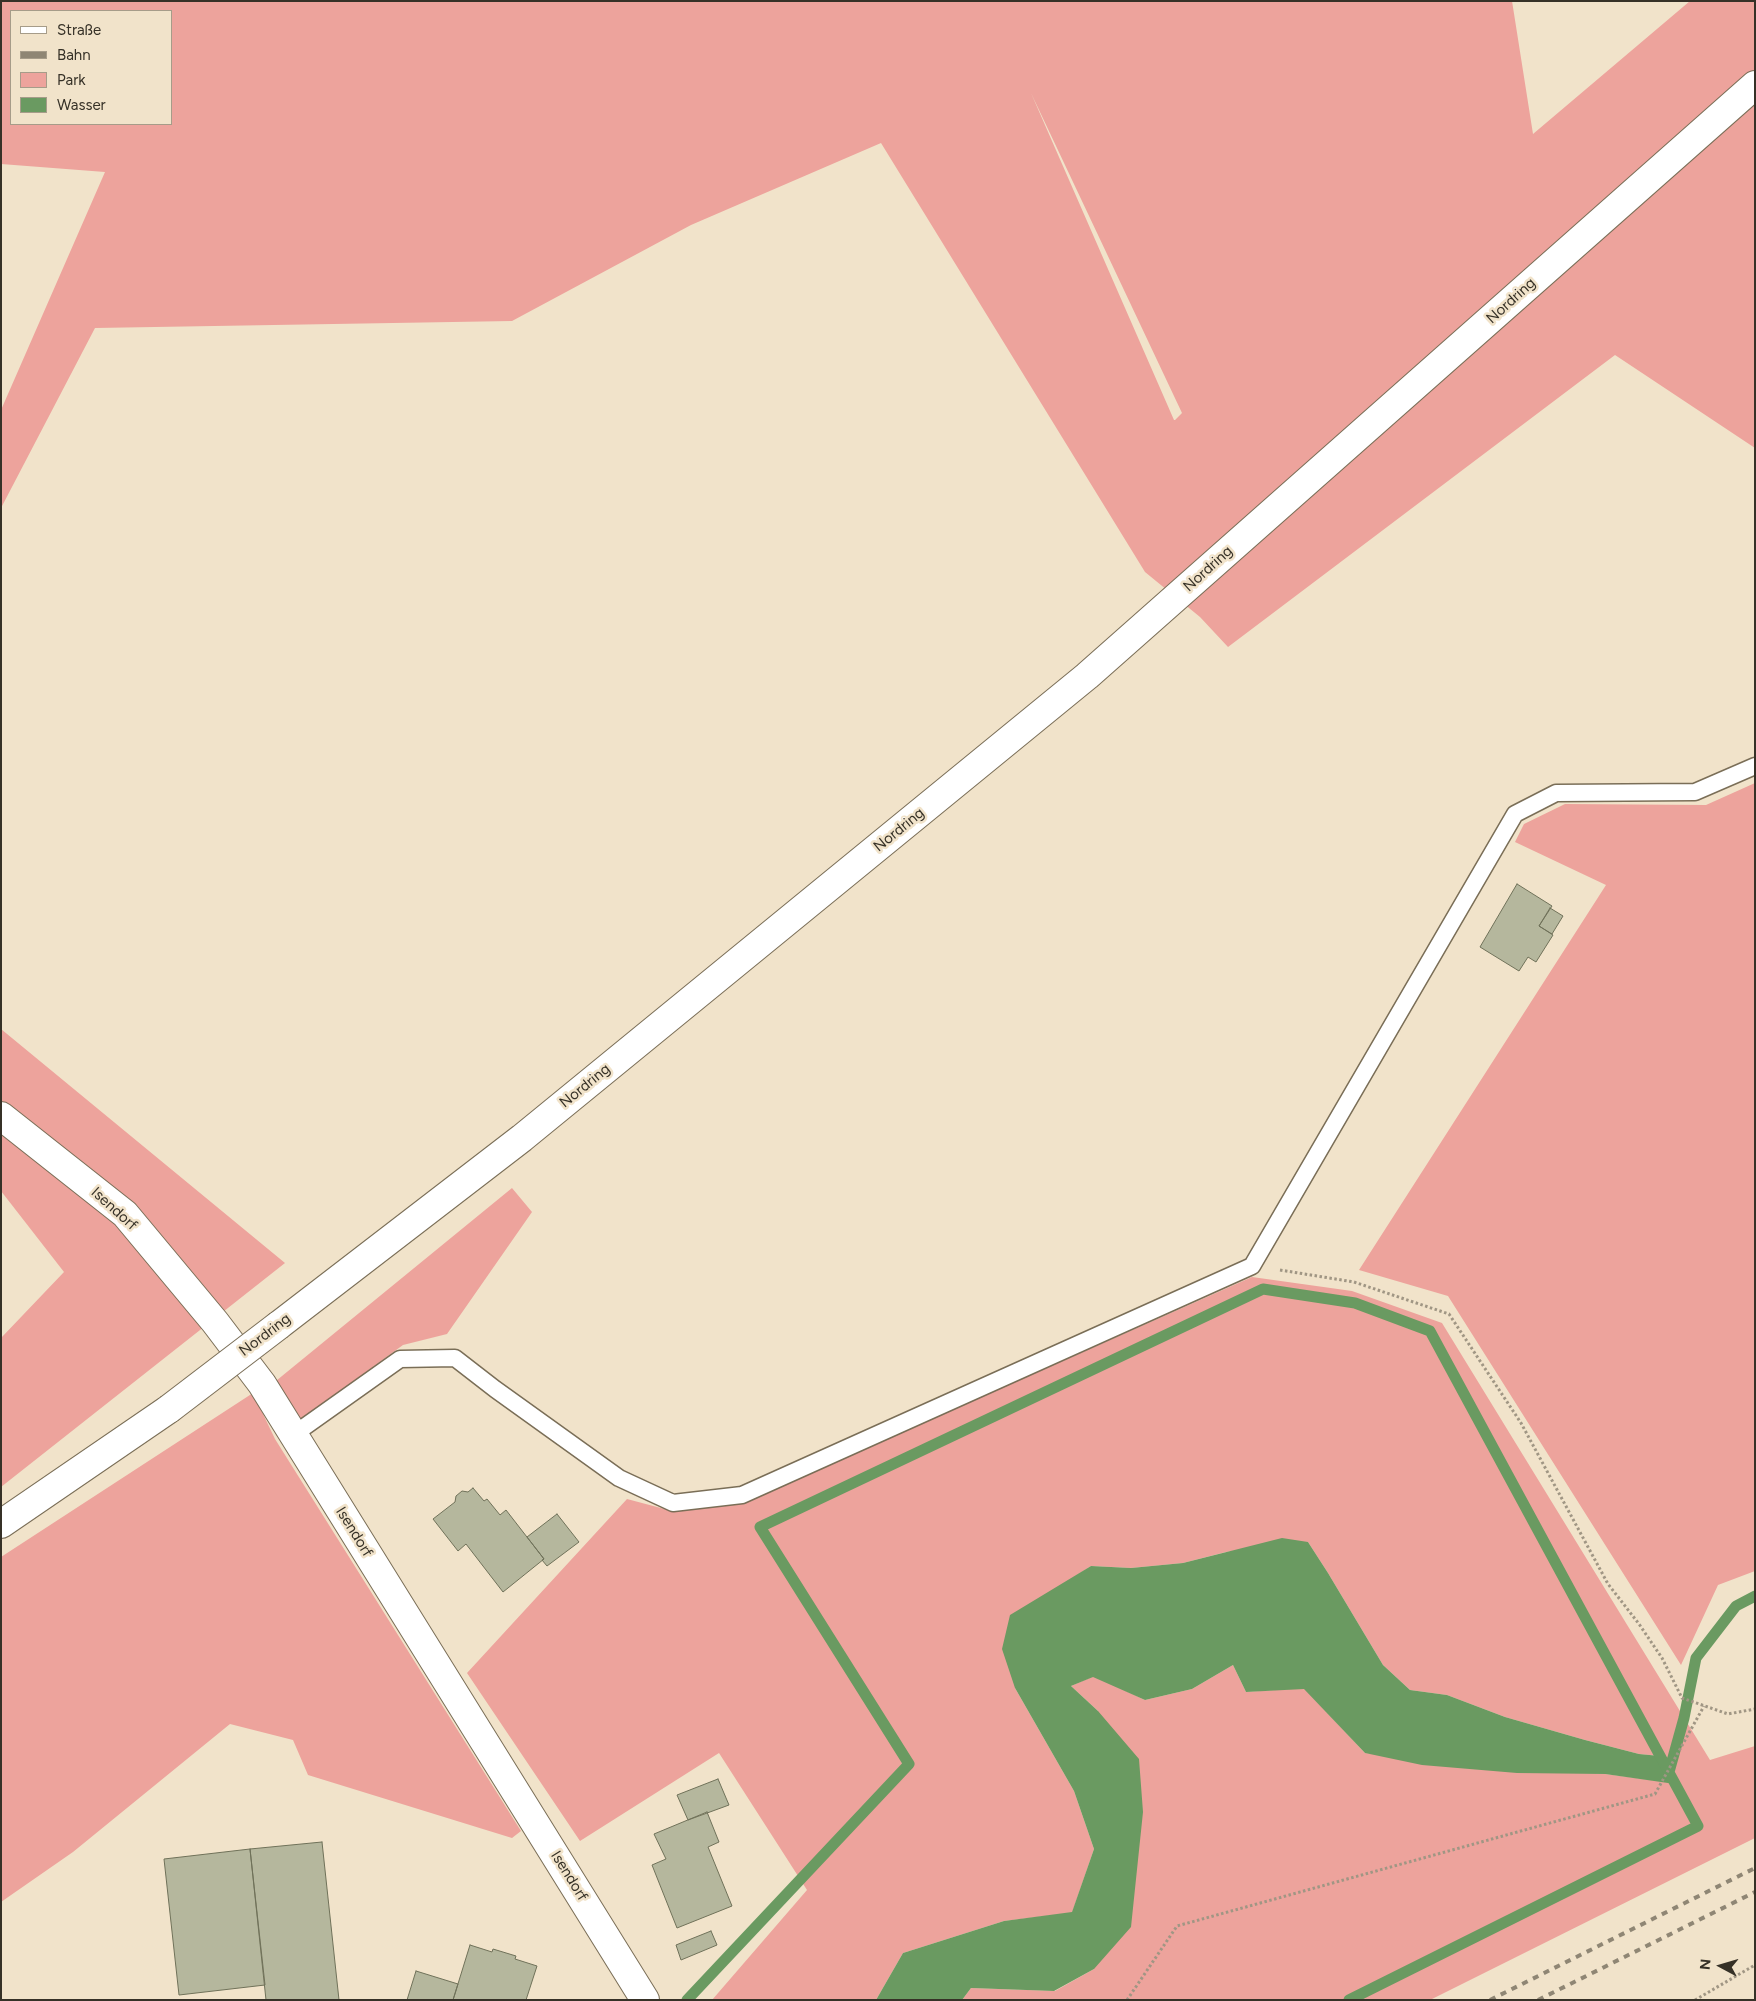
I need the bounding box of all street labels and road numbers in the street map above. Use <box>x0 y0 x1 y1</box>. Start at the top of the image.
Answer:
street label: Nordring <box>1483 274 1539 328</box>
street label: Nordring <box>1180 542 1236 596</box>
street label: Nordring <box>870 804 928 856</box>
street label: Nordring <box>556 1060 614 1112</box>
street label: Isendorf <box>87 1184 141 1234</box>
street label: Nordring <box>236 1310 294 1360</box>
street label: Isendorf <box>332 1504 376 1560</box>
street label: Isendorf <box>547 1848 591 1904</box>

